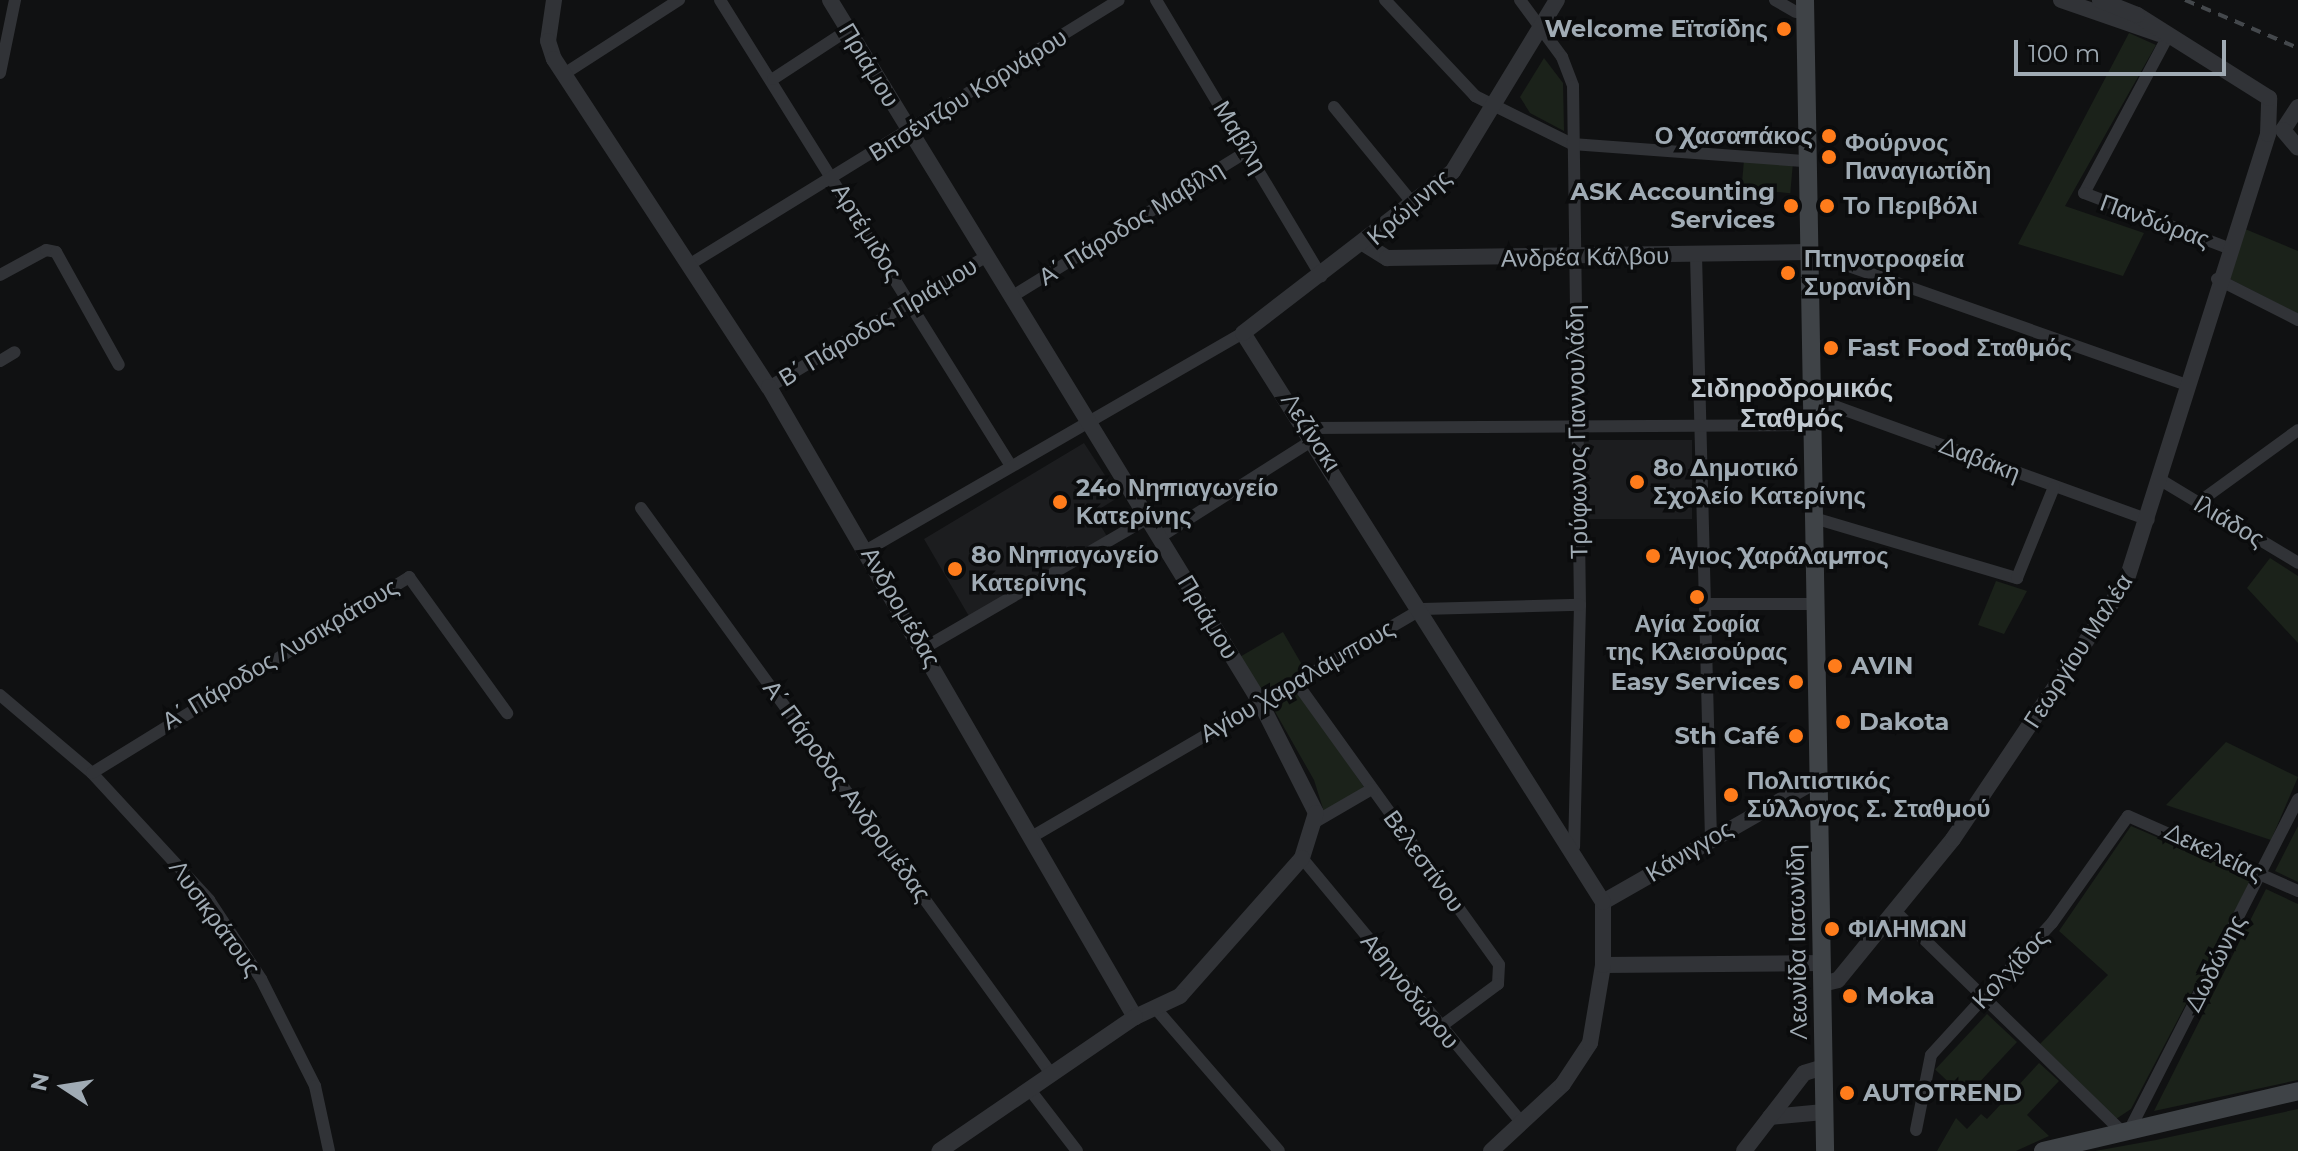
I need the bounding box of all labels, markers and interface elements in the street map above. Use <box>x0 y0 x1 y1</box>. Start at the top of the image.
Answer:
place label: Welcome Eϊτσίδης <box>1544 15 1768 43</box>
street label: Πριάμου <box>833 18 905 112</box>
marker: Welcome Eϊτσίδης <box>1775 20 1793 38</box>
street label: Βιτσέντζου Κορνάρου <box>864 22 1072 168</box>
scale bar <box>2018 24 2230 74</box>
text: 100 m <box>2028 39 2100 68</box>
street label: Μαβίλη <box>1207 96 1273 178</box>
place label: Ο Χασαπάκος <box>1655 122 1813 150</box>
marker: Ο Χασαπάκος <box>1820 127 1838 145</box>
place label: Φούρνος Παναγιωτίδη <box>1845 129 1991 185</box>
marker: Φούρνος Παναγιωτίδη <box>1820 148 1838 166</box>
street label: Α΄ Πάροδος Μαβίλη <box>1033 155 1229 291</box>
street label: Κρώμνης <box>1361 163 1457 251</box>
street label: Αρτέμιδος <box>826 178 908 286</box>
place label: ASK Accounting Services <box>1571 178 1775 234</box>
street label: Πανδώρας <box>2096 188 2214 254</box>
place label: Το Περιβόλι <box>1843 192 1978 220</box>
marker: ASK Accounting Services <box>1782 197 1800 215</box>
marker: Το Περιβόλι <box>1818 197 1836 215</box>
street label: Ανδρέα Κάλβου <box>1501 241 1669 273</box>
place label: Πτηνοτροφεία Συρανίδη <box>1804 245 1964 301</box>
street label: Β΄ Πάροδος Πριάμου <box>774 251 982 393</box>
marker: Πτηνοτροφεία Συρανίδη <box>1779 264 1797 282</box>
street label: Τρύφωνος Γιαννουλάδη <box>1560 305 1594 559</box>
place label: Fast Food Σταθμός <box>1847 334 2072 362</box>
marker: Fast Food Σταθμός <box>1822 339 1840 357</box>
district label: Σιδηροδρομικός Σταθμός <box>1691 373 1893 434</box>
street label: Λεζίνσκι <box>1275 387 1347 477</box>
street label: Δαβάκη <box>1936 430 2024 488</box>
place label: 8ο Δημοτικό Σχολείο Κατερίνης <box>1653 454 1866 510</box>
marker: 8ο Δημοτικό Σχολείο Κατερίνης <box>1628 473 1646 491</box>
place label: 24ο Νηπιαγωγείο Κατερίνης <box>1076 474 1278 530</box>
street label: Ιλιάδος <box>2189 489 2269 553</box>
marker: 24ο Νηπιαγωγείο Κατερίνης <box>1051 493 1069 511</box>
place label: 8ο Νηπιαγωγείο Κατερίνης <box>971 541 1159 597</box>
street label: Ανδρομέδας <box>855 542 947 672</box>
place label: Άγιος Χαράλαμπος <box>1669 542 1889 570</box>
marker: Άγιος Χαράλαμπος <box>1644 547 1662 565</box>
marker: 8ο Νηπιαγωγείο Κατερίνης <box>946 560 964 578</box>
street label: Γεωργίου Μαλέα <box>2017 569 2139 733</box>
street label: Πριάμου <box>1172 570 1244 664</box>
street label: Α΄ Πάροδος Λυσικράτους <box>157 572 403 736</box>
marker: Αγία Σοφία της Κλεισούρας <box>1688 588 1706 606</box>
place label: Αγία Σοφία της Κλεισούρας <box>1606 610 1788 666</box>
street label: Αγίου Χαραλάμπους <box>1195 614 1399 748</box>
place label: AVIN <box>1851 652 1913 680</box>
marker: AVIN <box>1826 657 1844 675</box>
place label: Easy Services <box>1611 668 1780 696</box>
marker: Easy Services <box>1787 673 1805 691</box>
street label: Α΄ Πάροδος Ανδρομέδας <box>757 675 937 907</box>
place label: Dakota <box>1859 708 1949 736</box>
marker: Dakota <box>1834 713 1852 731</box>
place label: Sth Café <box>1675 722 1780 750</box>
marker: Sth Café <box>1787 727 1805 745</box>
place label: Πολιτιστικός Σύλλογος Σ. Σταθμού <box>1747 767 1990 823</box>
marker: Πολιτιστικός Σύλλογος Σ. Σταθμού <box>1722 786 1740 804</box>
street label: Βελεστίνου <box>1378 805 1470 917</box>
street label: Κάνιγγος <box>1641 814 1737 888</box>
street label: Δεκελείας <box>2160 817 2268 887</box>
street label: Λεωνίδα Ιασωνίδη <box>1781 844 1813 1040</box>
street label: Λυσικράτους <box>163 854 267 982</box>
street label: Δωδώνης <box>2178 910 2252 1016</box>
place label: ΦΙΛΗΜΩΝ <box>1848 915 1967 943</box>
marker: ΦΙΛΗΜΩΝ <box>1823 920 1841 938</box>
street label: Κολχίδος <box>1966 923 2054 1015</box>
street label: Αθηνοδώρου <box>1355 927 1465 1055</box>
place label: Moka <box>1866 982 1935 1010</box>
marker: Moka <box>1841 987 1859 1005</box>
north arrow <box>24 1047 104 1127</box>
text: N <box>25 1070 55 1093</box>
place label: AUTOTREND <box>1863 1079 2022 1107</box>
marker: AUTOTREND <box>1838 1084 1856 1102</box>

